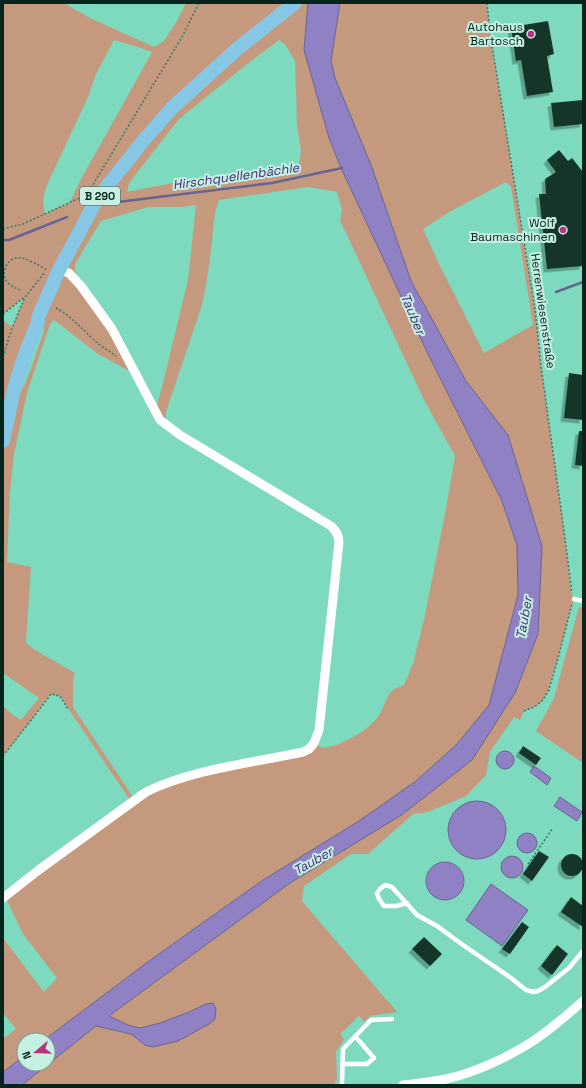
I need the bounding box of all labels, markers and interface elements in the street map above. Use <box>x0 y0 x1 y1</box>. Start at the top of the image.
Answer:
place label: Autohaus Bartosch <box>468 19 523 49</box>
marker: Autohaus Bartosch <box>526 29 536 39</box>
water label: Hirschquellenbächle <box>172 159 302 193</box>
road number: B 290 <box>80 187 120 205</box>
place label: Wolf Baumaschinen <box>470 215 555 245</box>
marker: Wolf Baumaschinen <box>558 225 568 235</box>
street label: Herrenwiesenstraße <box>527 252 559 370</box>
water label: Tauber <box>397 291 430 339</box>
water label: Tauber <box>512 593 536 641</box>
water label: Tauber <box>290 842 338 879</box>
north arrow <box>16 1032 56 1072</box>
text: N <box>19 1049 34 1061</box>

